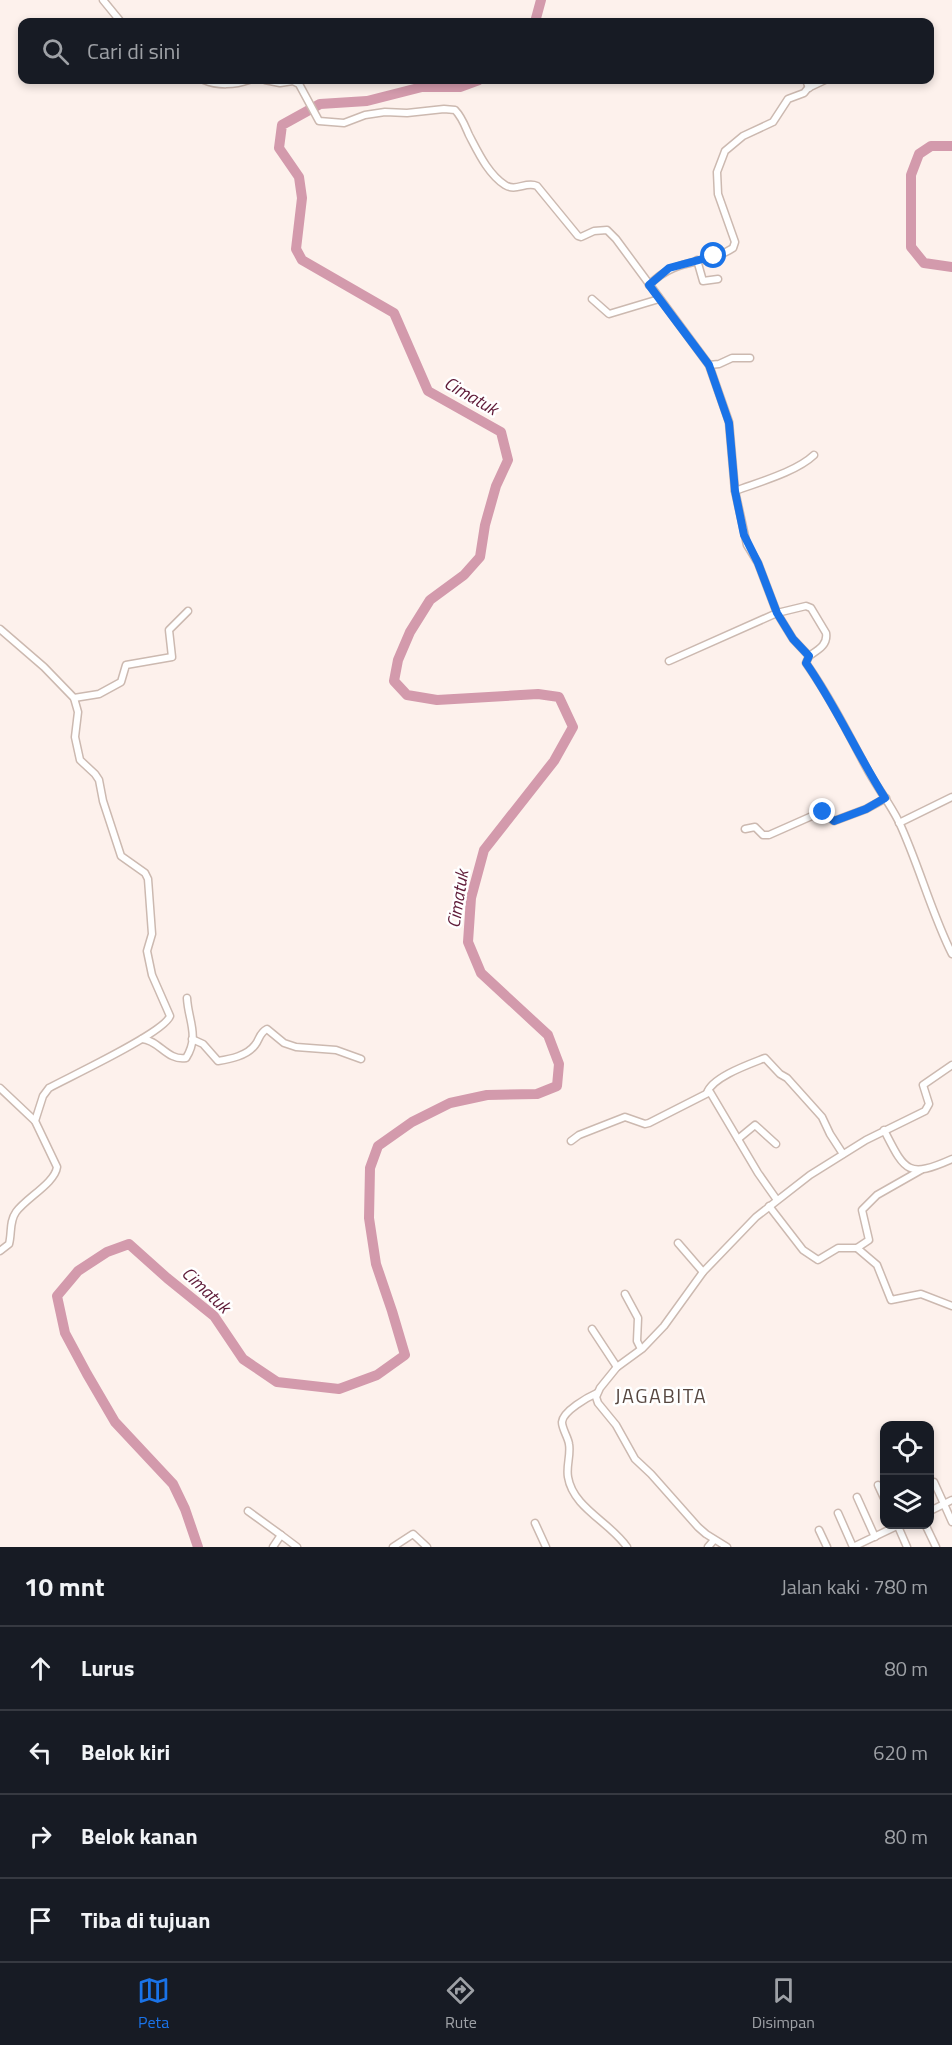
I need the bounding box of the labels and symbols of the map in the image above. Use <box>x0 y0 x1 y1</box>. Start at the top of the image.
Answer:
route start <box>700 242 726 268</box>
water label: Cimatuk <box>439 369 505 423</box>
route end <box>809 798 835 824</box>
water label: Cimatuk <box>440 866 476 930</box>
water label: Cimatuk <box>176 1260 238 1321</box>
district label: JAGABITA <box>615 1380 707 1411</box>

